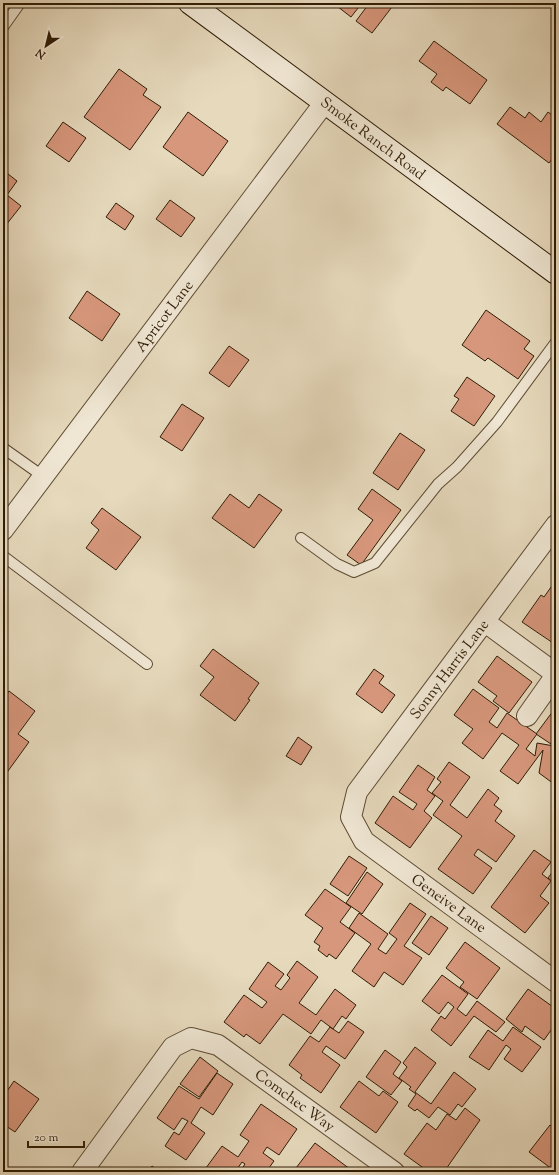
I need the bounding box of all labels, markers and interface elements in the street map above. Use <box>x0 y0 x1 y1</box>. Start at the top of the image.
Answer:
north arrow <box>26 26 66 66</box>
text: N <box>32 44 50 63</box>
street label: Smoke Ranch Road <box>315 93 429 186</box>
street label: Apricot Lane <box>131 277 199 357</box>
street label: Sonny Harris Lane <box>406 616 495 724</box>
street label: Geneive Lane <box>406 870 490 939</box>
street label: Comchec Way <box>250 1065 339 1138</box>
scale bar <box>28 1123 84 1149</box>
text: 20 m <box>34 1129 59 1147</box>

